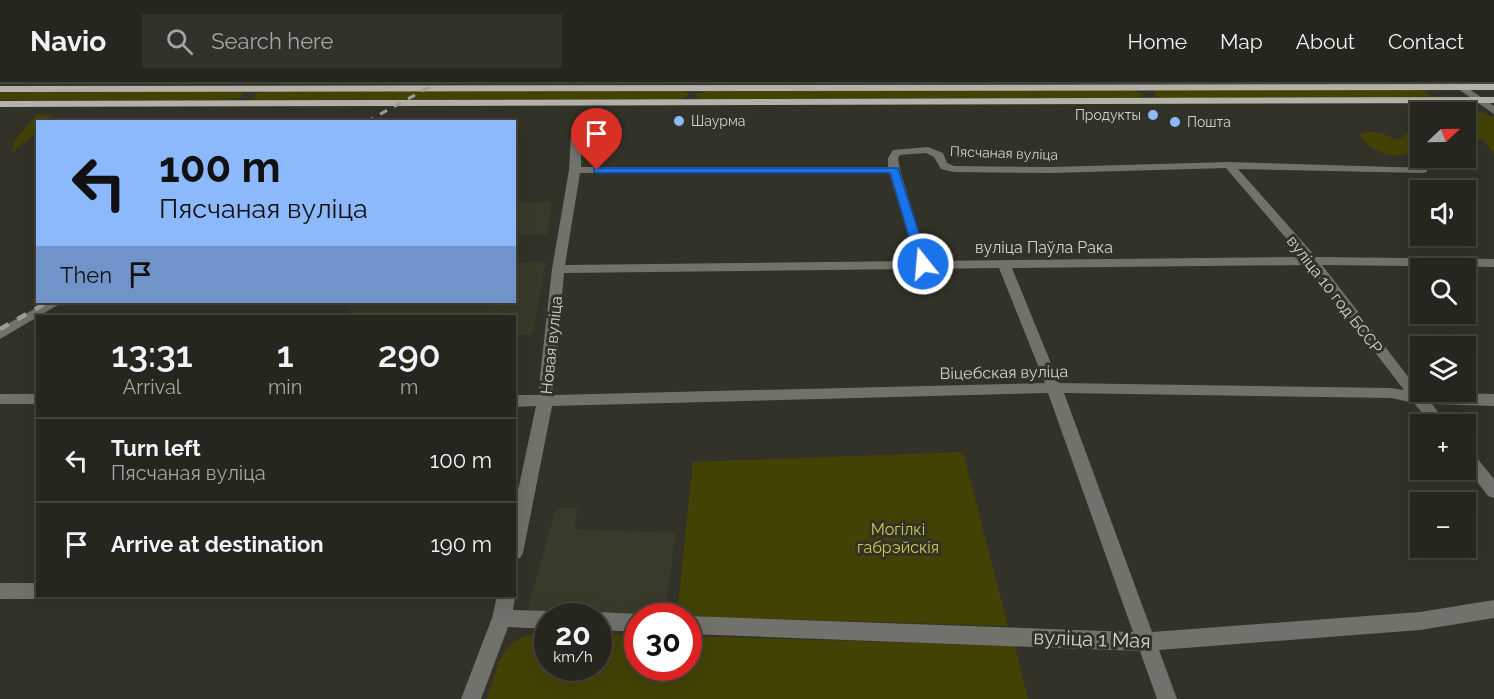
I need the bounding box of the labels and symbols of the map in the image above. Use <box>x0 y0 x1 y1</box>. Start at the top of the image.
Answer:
north arrow <box>1410 102 1476 168</box>
place label: Продукты <box>1075 107 1141 123</box>
pin <box>571 108 622 170</box>
marker: Продукты <box>1146 108 1160 122</box>
place label: Шаурма <box>691 113 745 129</box>
marker: Шаурма <box>672 114 686 128</box>
place label: Пошта <box>1187 114 1231 130</box>
marker: Пошта <box>1168 115 1182 129</box>
street label: Пясчаная вуліца <box>950 143 1058 163</box>
position arrow <box>891 232 955 296</box>
street label: вуліца 10 год БССР <box>1283 232 1387 357</box>
street label: вуліца Паўла Рака <box>975 238 1113 257</box>
street label: Новая вуліца <box>537 295 566 395</box>
street label: Віцебская вуліца <box>940 362 1068 383</box>
park label: Могілкі габрэйскія <box>857 520 939 557</box>
speed limit sign: 30 <box>624 603 702 681</box>
street label: вуліца 1 Мая <box>1033 625 1151 653</box>

